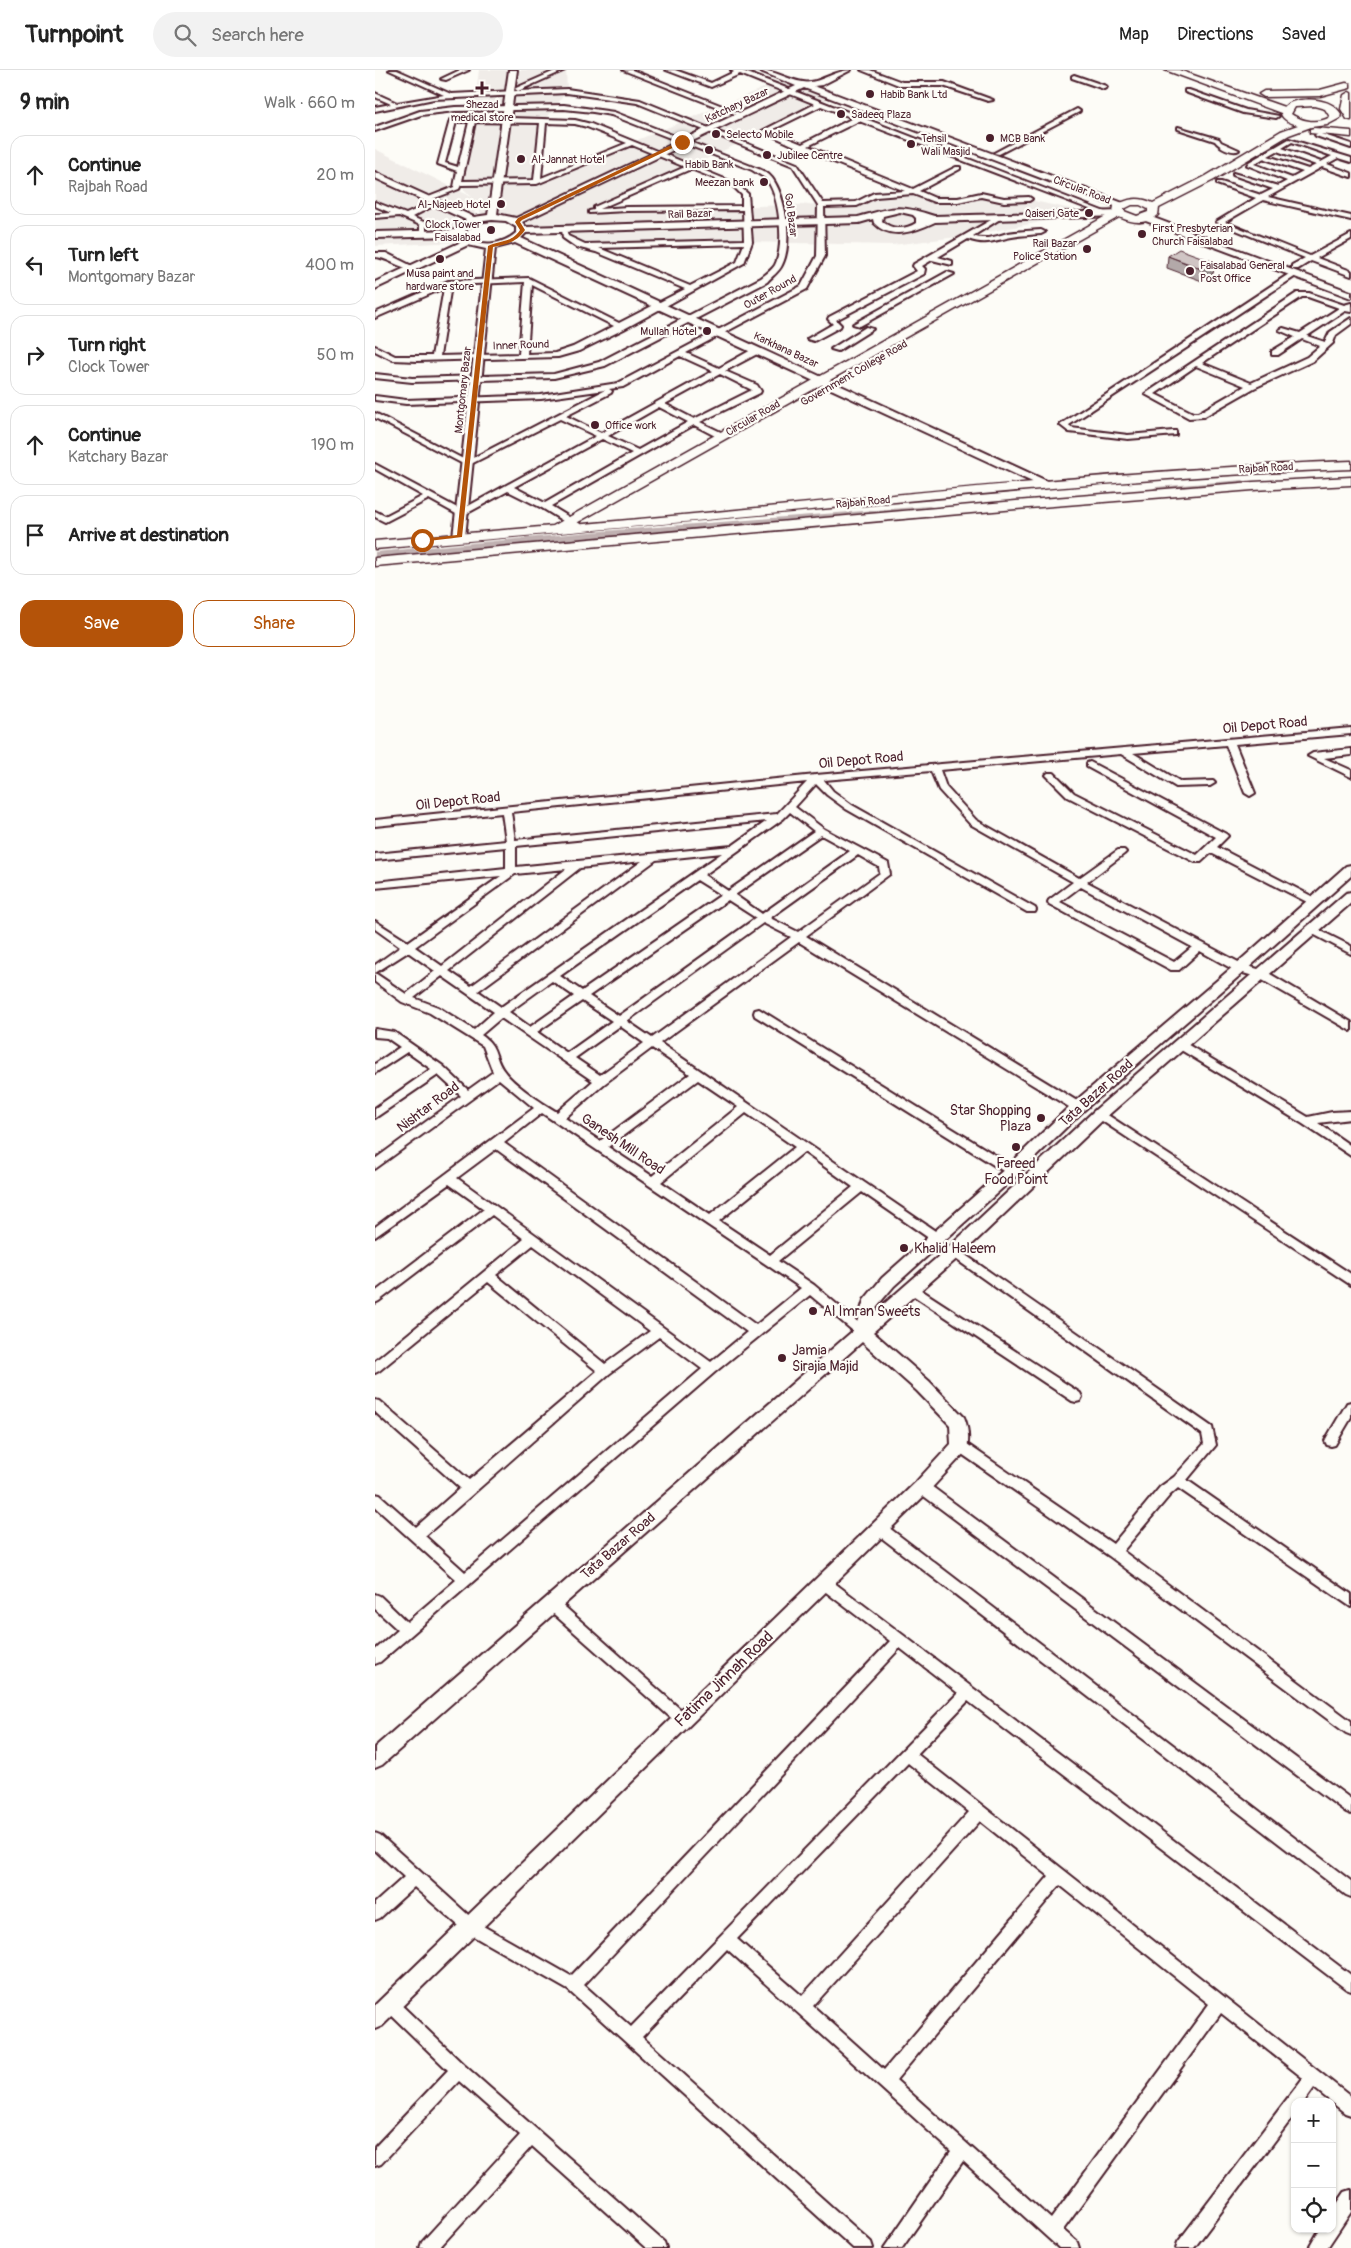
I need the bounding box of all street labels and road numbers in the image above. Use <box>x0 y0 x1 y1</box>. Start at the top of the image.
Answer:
street label: Katchary Bazar <box>703 85 771 125</box>
street label: Circular Road <box>1051 173 1113 207</box>
street label: Gol Bazar <box>782 192 800 238</box>
street label: Rail Bazar <box>668 207 713 221</box>
street label: Outer Round <box>741 272 799 312</box>
street label: Karkhana Bazar <box>752 329 821 371</box>
street label: Government College Road <box>798 337 910 409</box>
street label: Inner Round <box>492 338 550 352</box>
street label: Montgomary Bazar <box>452 346 474 434</box>
street label: Circular Road <box>723 397 783 439</box>
street label: Rajbah Road <box>1238 460 1294 476</box>
street label: Rajbah Road <box>835 493 891 511</box>
street label: Oil Depot Road <box>1222 713 1308 737</box>
street label: Oil Depot Road <box>818 748 904 772</box>
street label: Oil Depot Road <box>415 788 501 814</box>
street label: Tata Bazar Road <box>1056 1055 1137 1131</box>
street label: Nishtar Road <box>393 1078 463 1136</box>
street label: Ganesh Mill Road <box>578 1110 668 1178</box>
street label: Tata Bazar Road <box>577 1509 659 1583</box>
street label: Fatima Jinnah Road <box>670 1627 778 1731</box>

